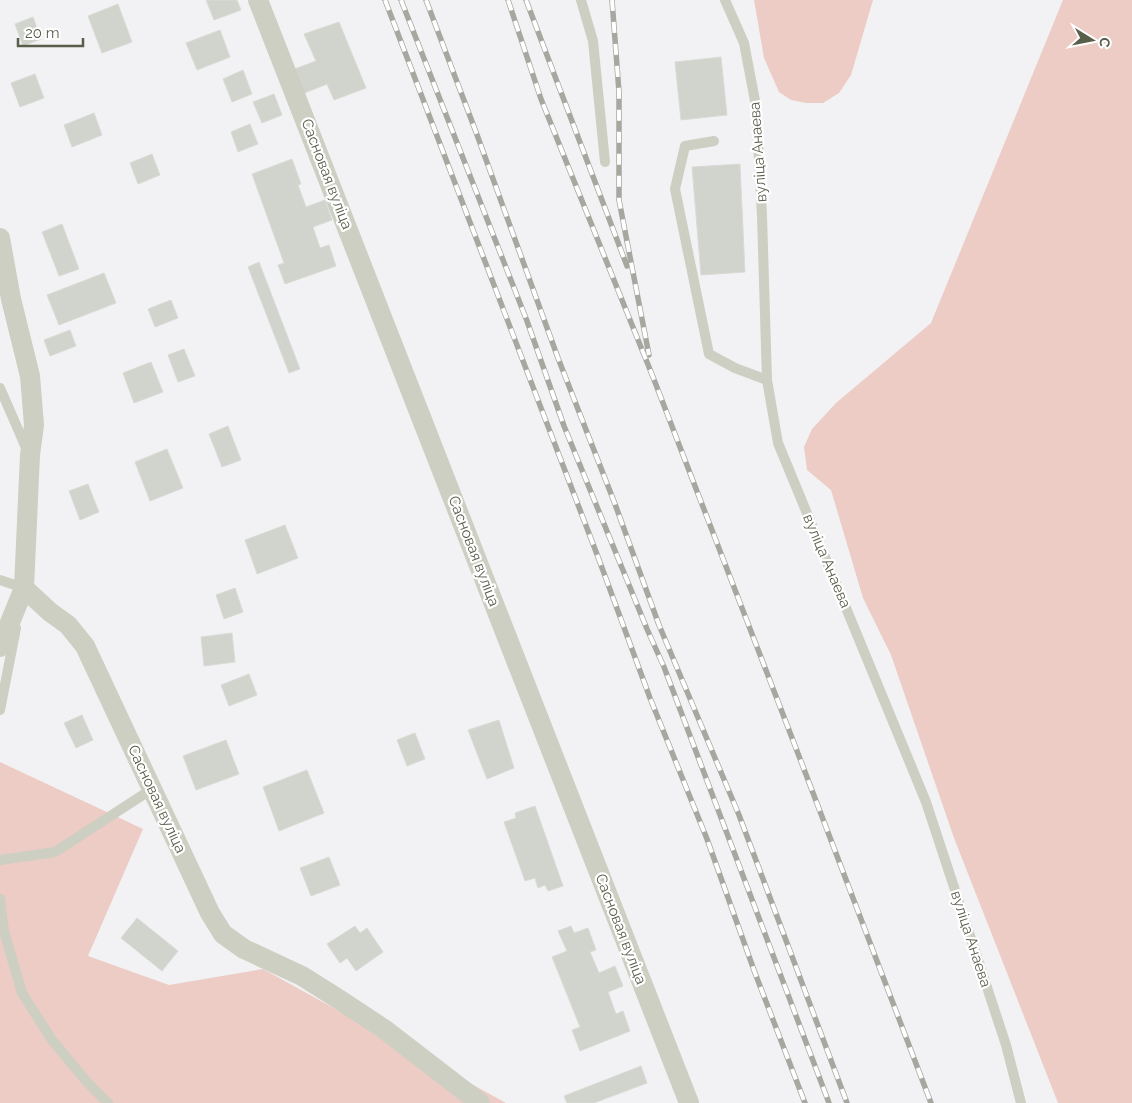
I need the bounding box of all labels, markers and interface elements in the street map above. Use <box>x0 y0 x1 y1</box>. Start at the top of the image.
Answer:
scale bar <box>18 15 82 47</box>
north arrow <box>1067 15 1117 65</box>
text: 20 m <box>25 24 60 42</box>
text: С <box>1096 36 1114 49</box>
street label: вуліца Анаева <box>746 101 770 203</box>
street label: Сасновая вуліца <box>298 116 356 232</box>
street label: Сасновая вуліца <box>445 493 503 609</box>
street label: вуліца Анаева <box>799 511 855 611</box>
street label: Сасновая вуліца <box>124 742 190 856</box>
street label: Сасновая вуліца <box>592 871 650 987</box>
street label: вуліца Анаева <box>947 889 995 989</box>

